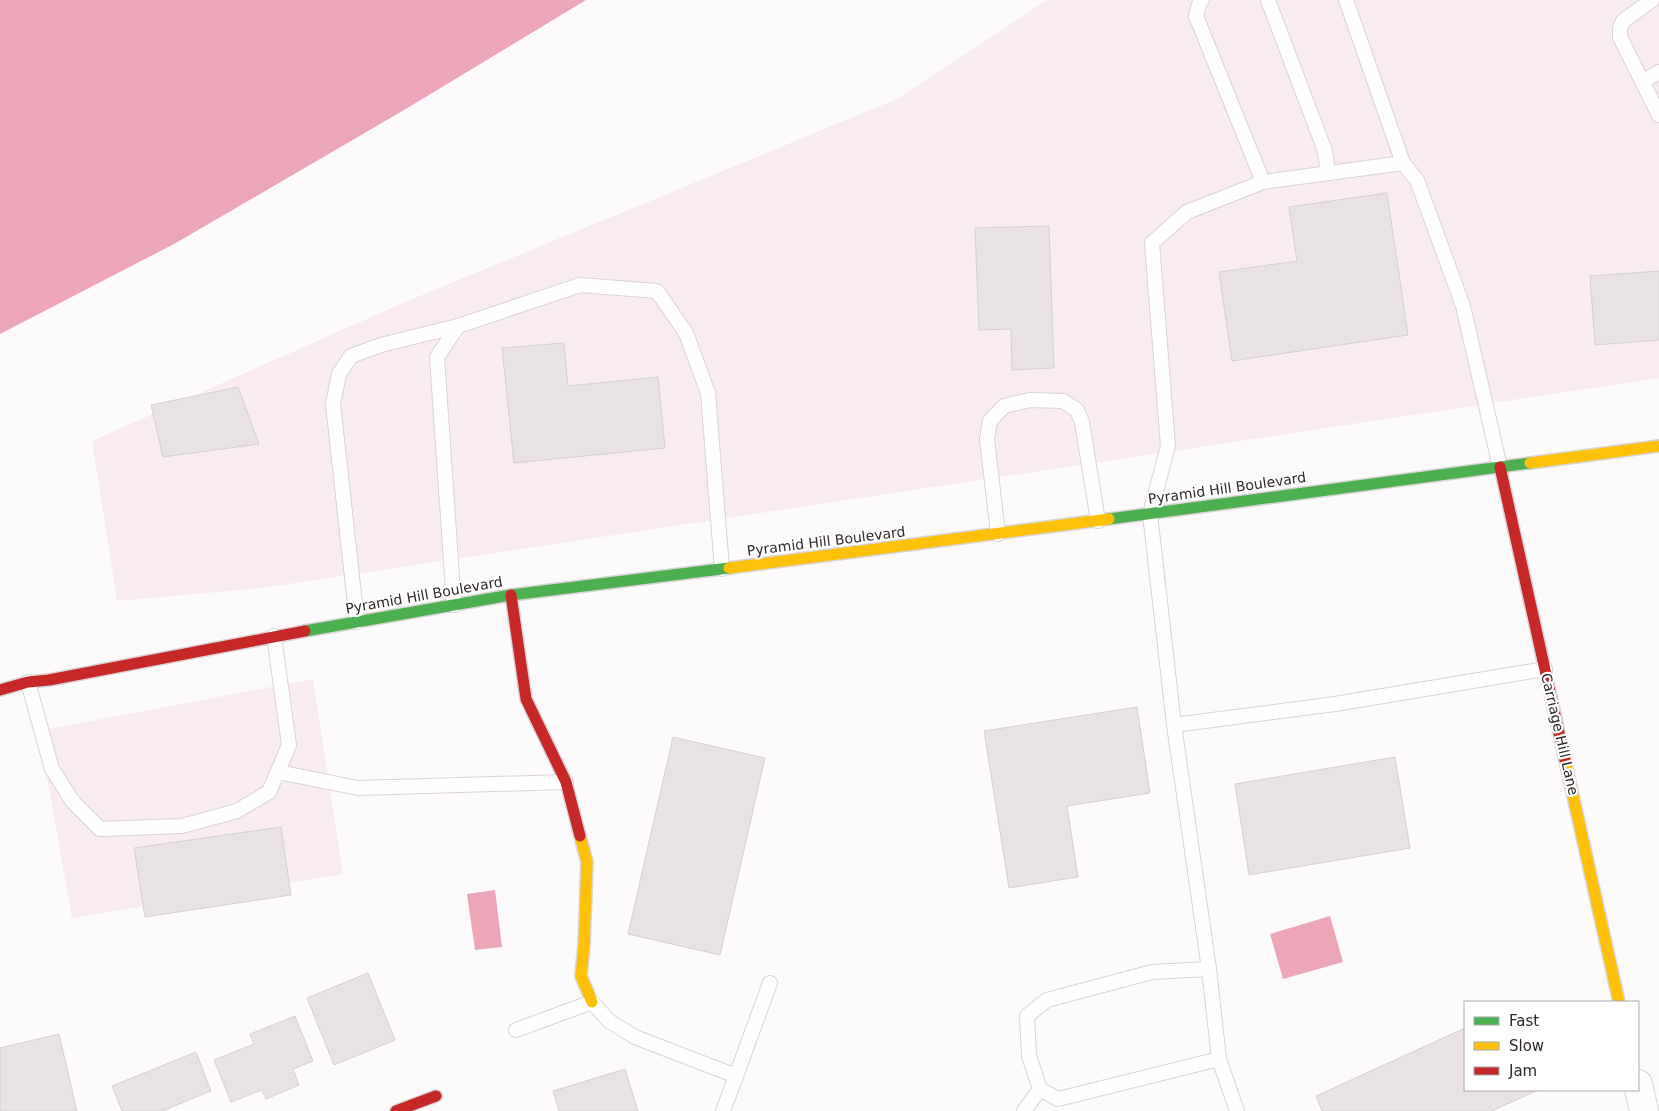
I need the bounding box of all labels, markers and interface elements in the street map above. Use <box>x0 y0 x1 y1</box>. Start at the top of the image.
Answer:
street label: Pyramid Hill Boulevard <box>1147 469 1307 507</box>
street label: Pyramid Hill Boulevard <box>746 523 906 559</box>
street label: Pyramid Hill Boulevard <box>344 573 504 617</box>
street label: Carriage Hill Lane <box>1538 672 1582 796</box>
legend <box>1464 1001 1639 1091</box>
text: Fast <box>1509 1012 1539 1030</box>
text: Slow <box>1509 1037 1544 1055</box>
text: Jam <box>1508 1062 1537 1080</box>

